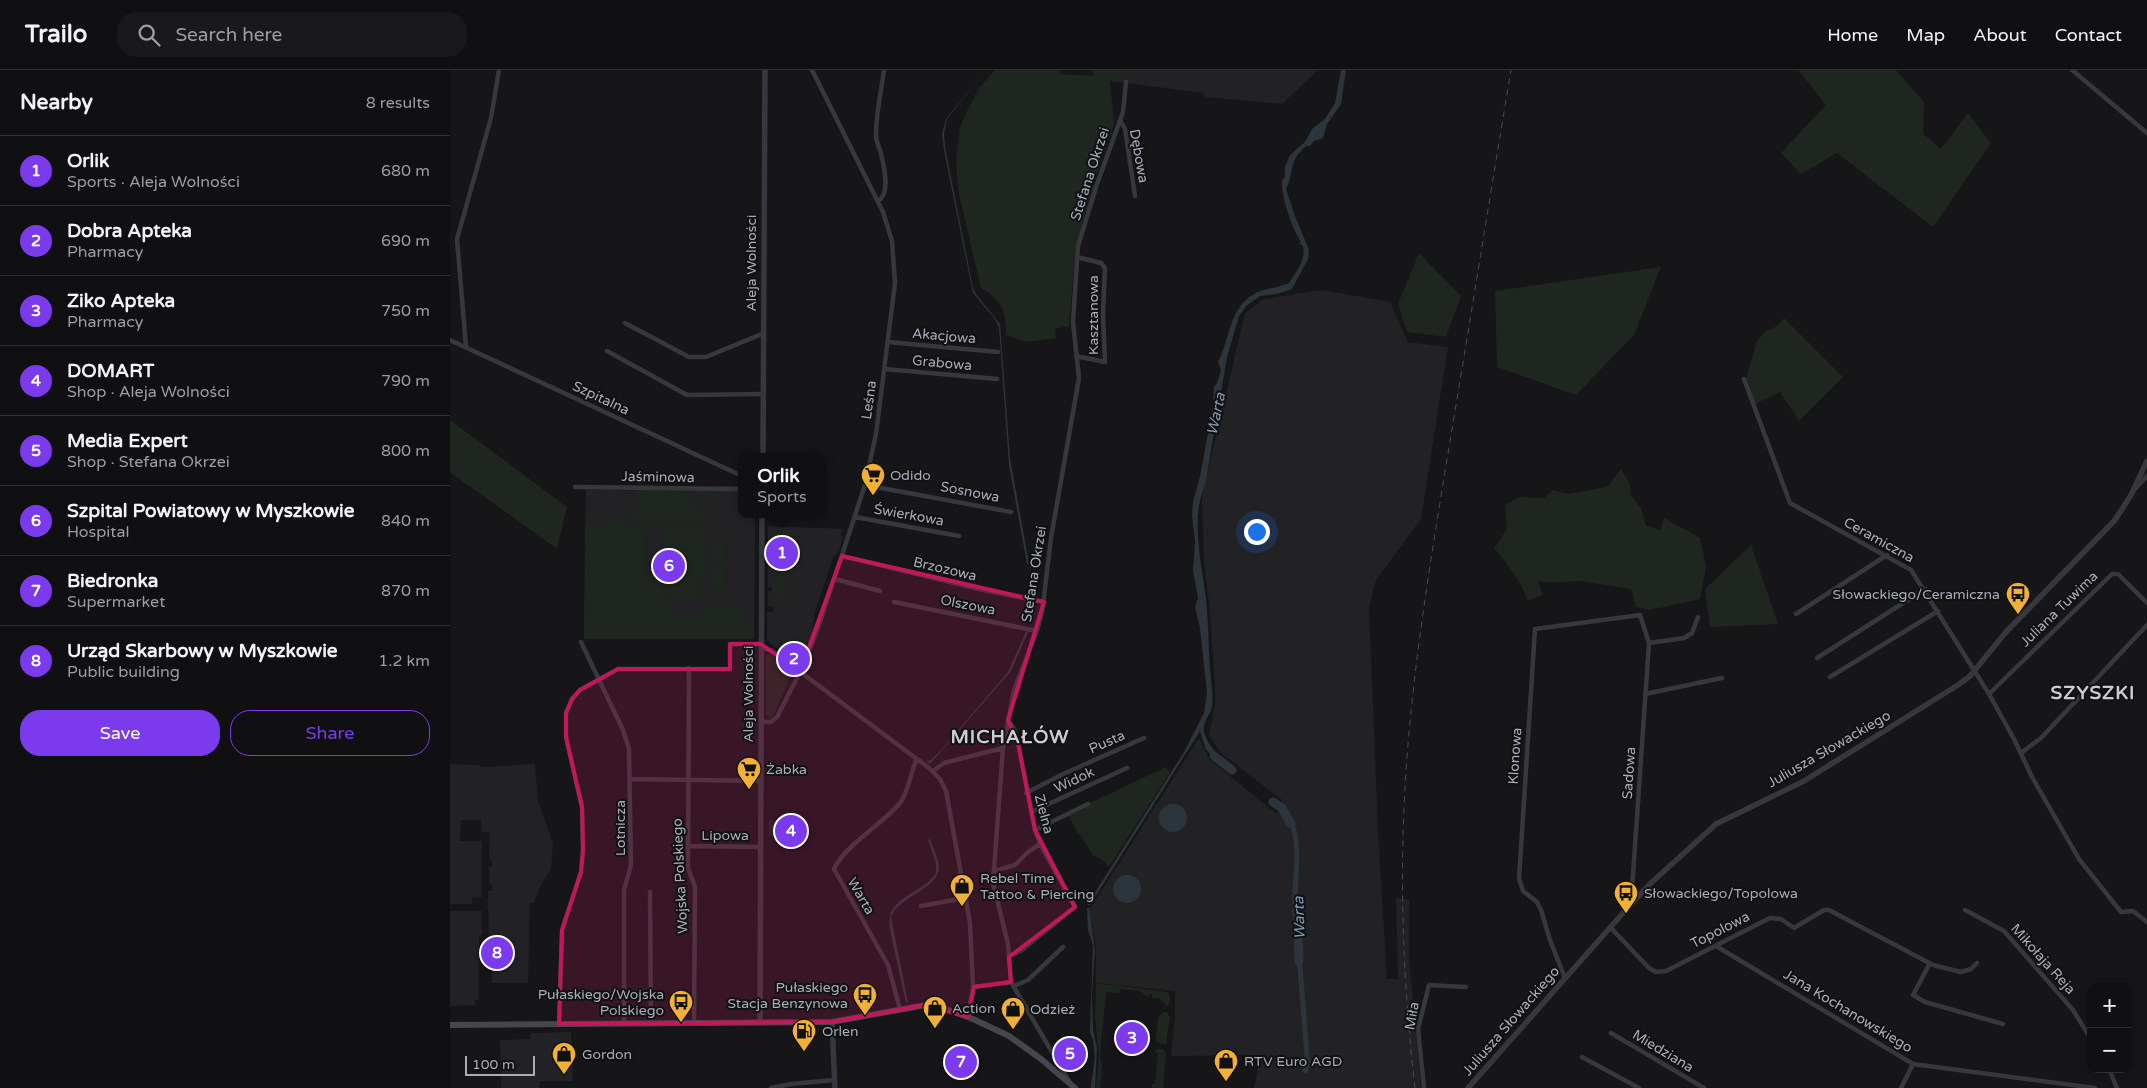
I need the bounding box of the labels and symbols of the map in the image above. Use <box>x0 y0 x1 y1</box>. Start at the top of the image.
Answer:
street label: Stefana Okrzei <box>1067 125 1113 223</box>
street label: Dębowa <box>1126 128 1152 184</box>
street label: Aleja Wolności <box>743 214 760 312</box>
street label: Kasztanowa <box>1085 275 1102 355</box>
street label: Akacjowa <box>911 325 977 347</box>
street label: Grabowa <box>911 352 973 374</box>
street label: Szpitalna <box>570 377 632 419</box>
street label: Leśna <box>858 379 880 421</box>
water label: Warta <box>1203 391 1229 437</box>
supermarket icon: Odido <box>860 462 886 496</box>
place label: Odido <box>890 467 931 484</box>
street label: Jaśminowa <box>621 468 695 486</box>
street label: Sosnowa <box>939 478 1001 506</box>
street label: Świerkowa <box>873 500 945 530</box>
street label: Ceramiczna <box>1841 514 1917 566</box>
your location <box>1244 519 1270 545</box>
street label: Stefana Okrzei <box>1018 525 1050 623</box>
pin: 1 <box>766 534 798 572</box>
pin: 6 <box>653 547 685 585</box>
street label: Brzozowa <box>912 553 978 585</box>
street label: Juliana Tuwima <box>2017 568 2101 650</box>
bus stop icon: Słowackiego/Ceramiczna <box>2005 581 2031 615</box>
place label: Słowackiego/Ceramiczna <box>1833 586 2000 603</box>
street label: Olszowa <box>939 591 997 619</box>
pin: 2 <box>778 640 810 678</box>
street label: Aleja Wolności <box>740 645 757 743</box>
district label: SZYSZKI <box>2051 682 2135 704</box>
street label: Juliusza Słowackiego <box>1765 707 1893 791</box>
district label: MICHAŁÓW <box>950 725 1070 748</box>
street label: Pusta <box>1086 727 1128 757</box>
street label: Klonowa <box>1505 727 1525 785</box>
street label: Sadowa <box>1619 746 1639 800</box>
supermarket icon: Żabka <box>736 756 762 790</box>
place label: Żabka <box>766 761 807 778</box>
street label: Widok <box>1051 763 1097 797</box>
street label: Zielna <box>1031 792 1057 836</box>
street label: Lotnicza <box>612 800 629 856</box>
pin: 4 <box>775 812 807 850</box>
street label: Wojska Polskiego <box>668 818 692 934</box>
street label: Lipowa <box>701 827 749 844</box>
place label: Rebel Time Tattoo & Piercing <box>980 870 1094 903</box>
shop icon: Rebel Time Tattoo & Piercing <box>949 873 975 907</box>
street label: Warta <box>844 874 878 918</box>
bus stop icon: Słowackiego/Topolowa <box>1613 880 1639 914</box>
place label: Słowackiego/Topolowa <box>1644 885 1798 902</box>
water label: Warta <box>1289 896 1309 940</box>
street label: Topolowa <box>1688 908 1752 952</box>
street label: Mikołaja Reja <box>2007 920 2079 998</box>
pin: 8 <box>481 934 513 972</box>
street label: Juliusza Słowackiego <box>1459 963 1563 1079</box>
street label: Jana Kochanowskiego <box>1780 966 1916 1056</box>
place label: Pułaskiego Stacja Benzynowa <box>728 979 848 1012</box>
bus stop icon: Pułaskiego Stacja Benzynowa <box>852 982 878 1016</box>
place label: Pułaskiego/Wojska Polskiego <box>538 986 664 1019</box>
bus stop icon: Pułaskiego/Wojska Polskiego <box>668 989 694 1023</box>
shop icon: Action <box>922 995 948 1029</box>
shop icon: Odzież <box>1000 996 1026 1030</box>
place label: Action <box>952 1000 996 1017</box>
place label: Odzież <box>1030 1001 1075 1018</box>
street label: Miła <box>1401 1001 1423 1031</box>
fuel station icon: Orlen <box>791 1018 817 1052</box>
pin: 3 <box>1116 1019 1148 1057</box>
place label: Orlen <box>822 1023 859 1040</box>
street label: Miedziana <box>1629 1026 1697 1076</box>
pin: 5 <box>1054 1035 1086 1073</box>
shop icon: Gordon <box>551 1041 577 1075</box>
pin: 7 <box>945 1043 977 1081</box>
place label: Gordon <box>582 1046 632 1063</box>
shop icon: RTV Euro AGD <box>1213 1048 1239 1082</box>
scale bar <box>465 1053 535 1076</box>
place label: RTV Euro AGD <box>1244 1053 1342 1070</box>

